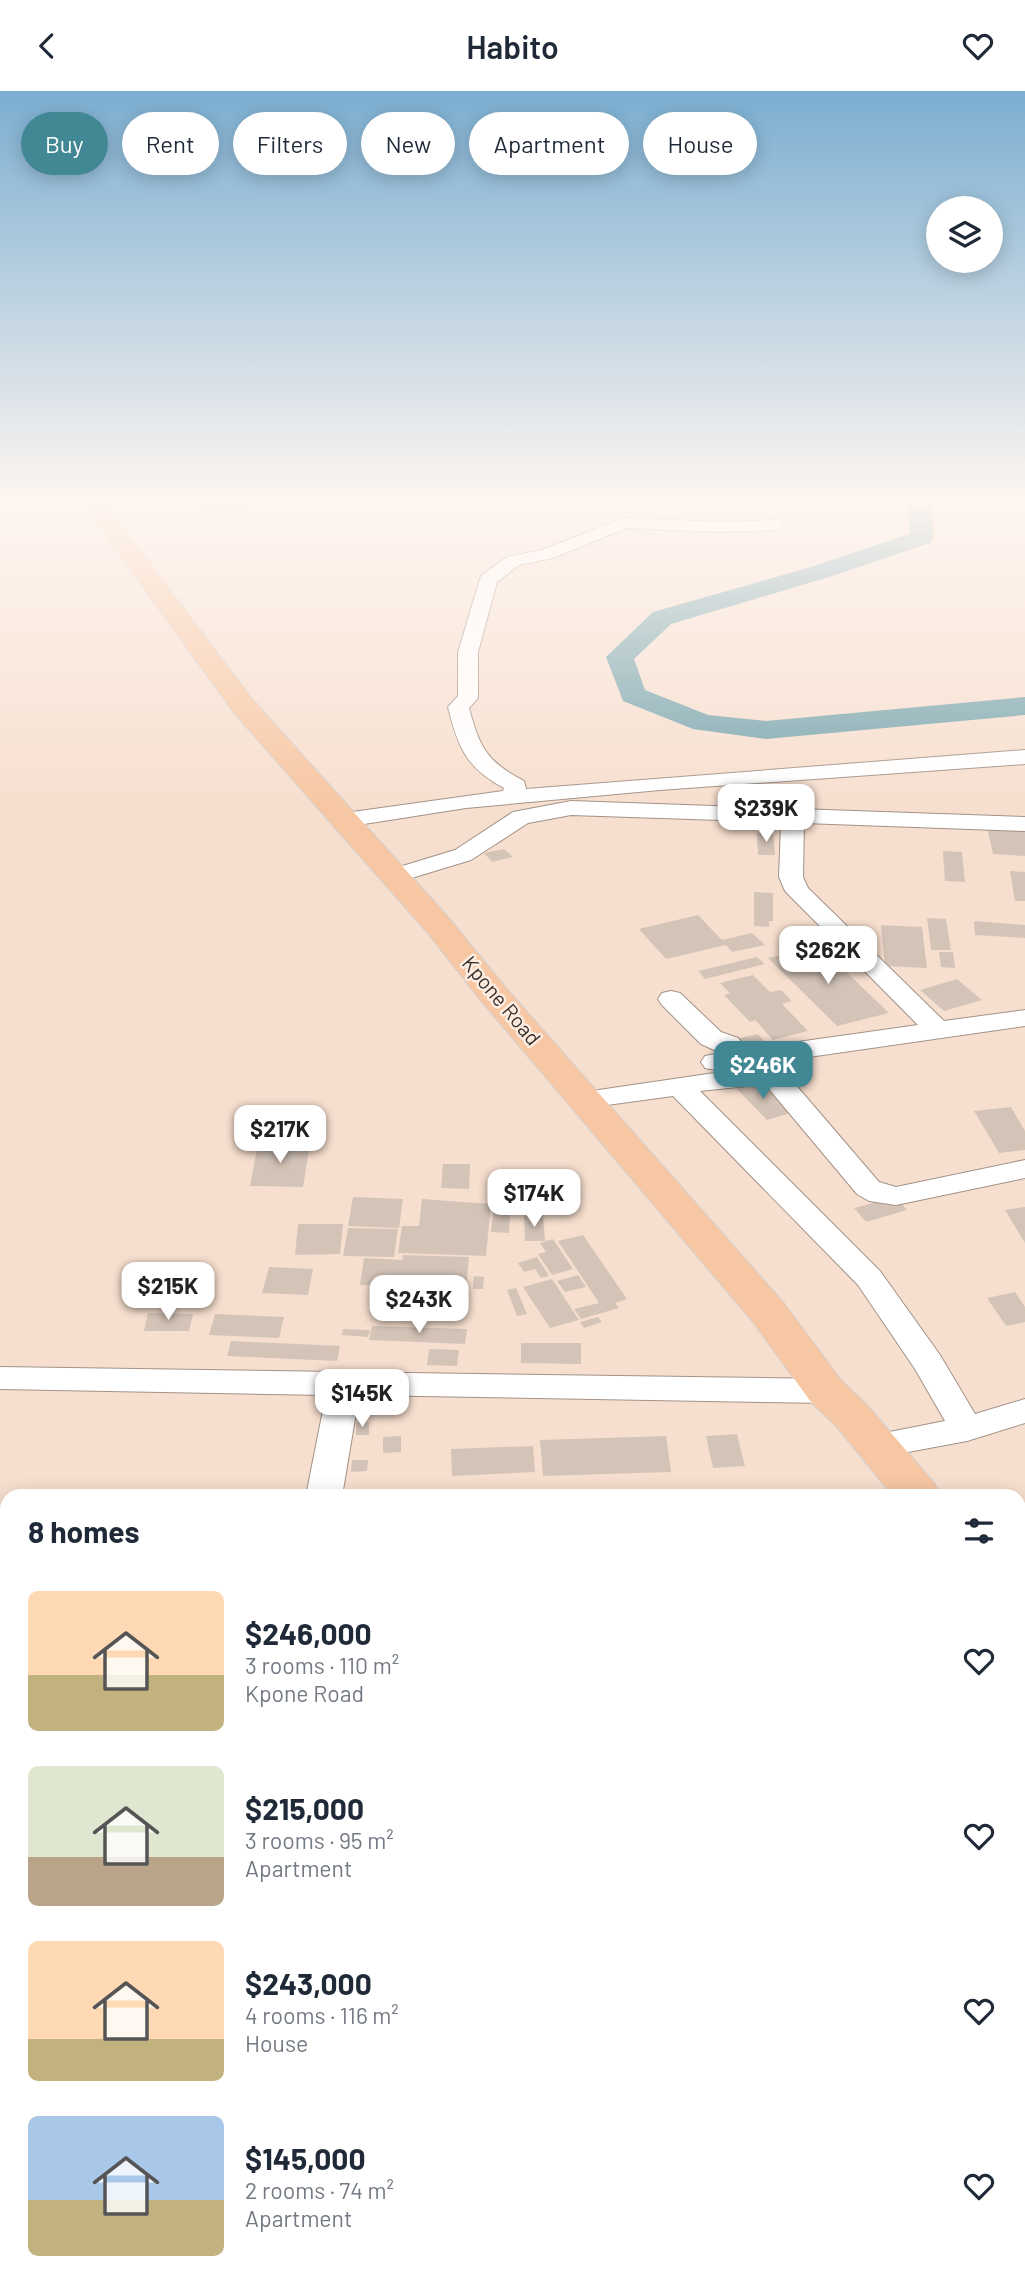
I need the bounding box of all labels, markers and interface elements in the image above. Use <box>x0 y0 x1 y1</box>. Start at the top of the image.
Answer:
icon: back <box>28 27 66 65</box>
text: Habito <box>466 27 559 65</box>
icon: heart <box>959 27 997 65</box>
chip: Buy <box>21 112 108 175</box>
chip: Rent <box>122 112 219 175</box>
chip: Filters <box>233 112 347 175</box>
chip: New <box>361 112 455 175</box>
chip: Apartment <box>469 112 629 175</box>
chip: House <box>643 112 757 175</box>
map controls <box>926 196 1003 273</box>
button: layers <box>926 196 1003 273</box>
pin: $239K <box>717 785 815 844</box>
text: $239K <box>734 793 798 821</box>
pin: $262K <box>779 927 877 986</box>
text: $262K <box>795 935 861 963</box>
street label: Kpone Road <box>458 950 547 1050</box>
pin: $246K <box>714 1041 812 1101</box>
text: $246K <box>730 1050 796 1078</box>
pin: $217K <box>231 1105 329 1165</box>
text: $217K <box>250 1114 310 1142</box>
pin: $174K <box>485 1169 583 1229</box>
text: $174K <box>503 1178 565 1206</box>
pin: $215K <box>119 1263 217 1322</box>
text: $215K <box>138 1271 198 1299</box>
pin: $243K <box>370 1275 468 1335</box>
text: $243K <box>386 1284 452 1312</box>
pin: $145K <box>313 1369 411 1429</box>
text: $145K <box>331 1378 393 1406</box>
icon: filters <box>960 1512 998 1550</box>
text: 8 homes <box>28 1513 139 1549</box>
text: $246,000 <box>245 1615 372 1651</box>
icon: home <box>84 1619 168 1703</box>
icon: heart <box>960 1642 998 1680</box>
text: 3 rooms · 110 m² <box>245 1651 399 1679</box>
text: Kpone Road <box>245 1679 364 1707</box>
text: $215,000 <box>245 1790 364 1826</box>
icon: home <box>84 1794 168 1878</box>
icon: heart <box>960 1817 998 1855</box>
text: 3 rooms · 95 m² <box>245 1826 394 1854</box>
text: Apartment <box>245 1854 352 1882</box>
text: $243,000 <box>245 1965 372 2001</box>
icon: home <box>84 1969 168 2053</box>
icon: heart <box>960 1992 998 2030</box>
text: 4 rooms · 116 m² <box>245 2001 399 2029</box>
text: House <box>245 2029 308 2057</box>
text: $145,000 <box>245 2140 366 2176</box>
icon: home <box>84 2144 168 2228</box>
icon: heart <box>960 2167 998 2205</box>
text: 2 rooms · 74 m² <box>245 2176 394 2204</box>
text: Apartment <box>245 2204 352 2232</box>

